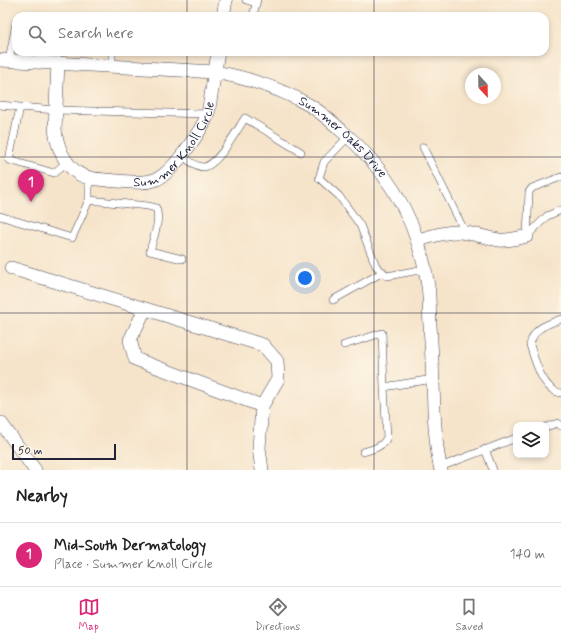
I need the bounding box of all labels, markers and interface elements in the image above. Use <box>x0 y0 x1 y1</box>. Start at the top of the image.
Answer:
search box <box>12 12 549 56</box>
icon: search <box>26 23 48 45</box>
text: Search here <box>58 24 134 44</box>
north arrow <box>465 68 501 104</box>
street label: Summer Oaks Drive <box>296 92 391 181</box>
street label: Summer Knoll Circle <box>133 100 218 191</box>
pin: 1 <box>18 169 44 202</box>
your location <box>295 268 315 288</box>
map controls <box>513 422 549 458</box>
button: layers <box>513 422 549 458</box>
scale bar <box>12 442 116 461</box>
text: 50 m <box>18 444 43 458</box>
text: Nearby <box>16 485 68 507</box>
text: Mid-South Dermatology <box>54 536 206 556</box>
text: 1 <box>26 546 32 563</box>
text: 140 m <box>510 546 545 563</box>
text: Place · Summer Knoll Circle <box>54 556 213 573</box>
tab: Map <box>78 596 100 634</box>
tab: Directions <box>255 596 300 634</box>
tab: Saved <box>456 596 483 634</box>

